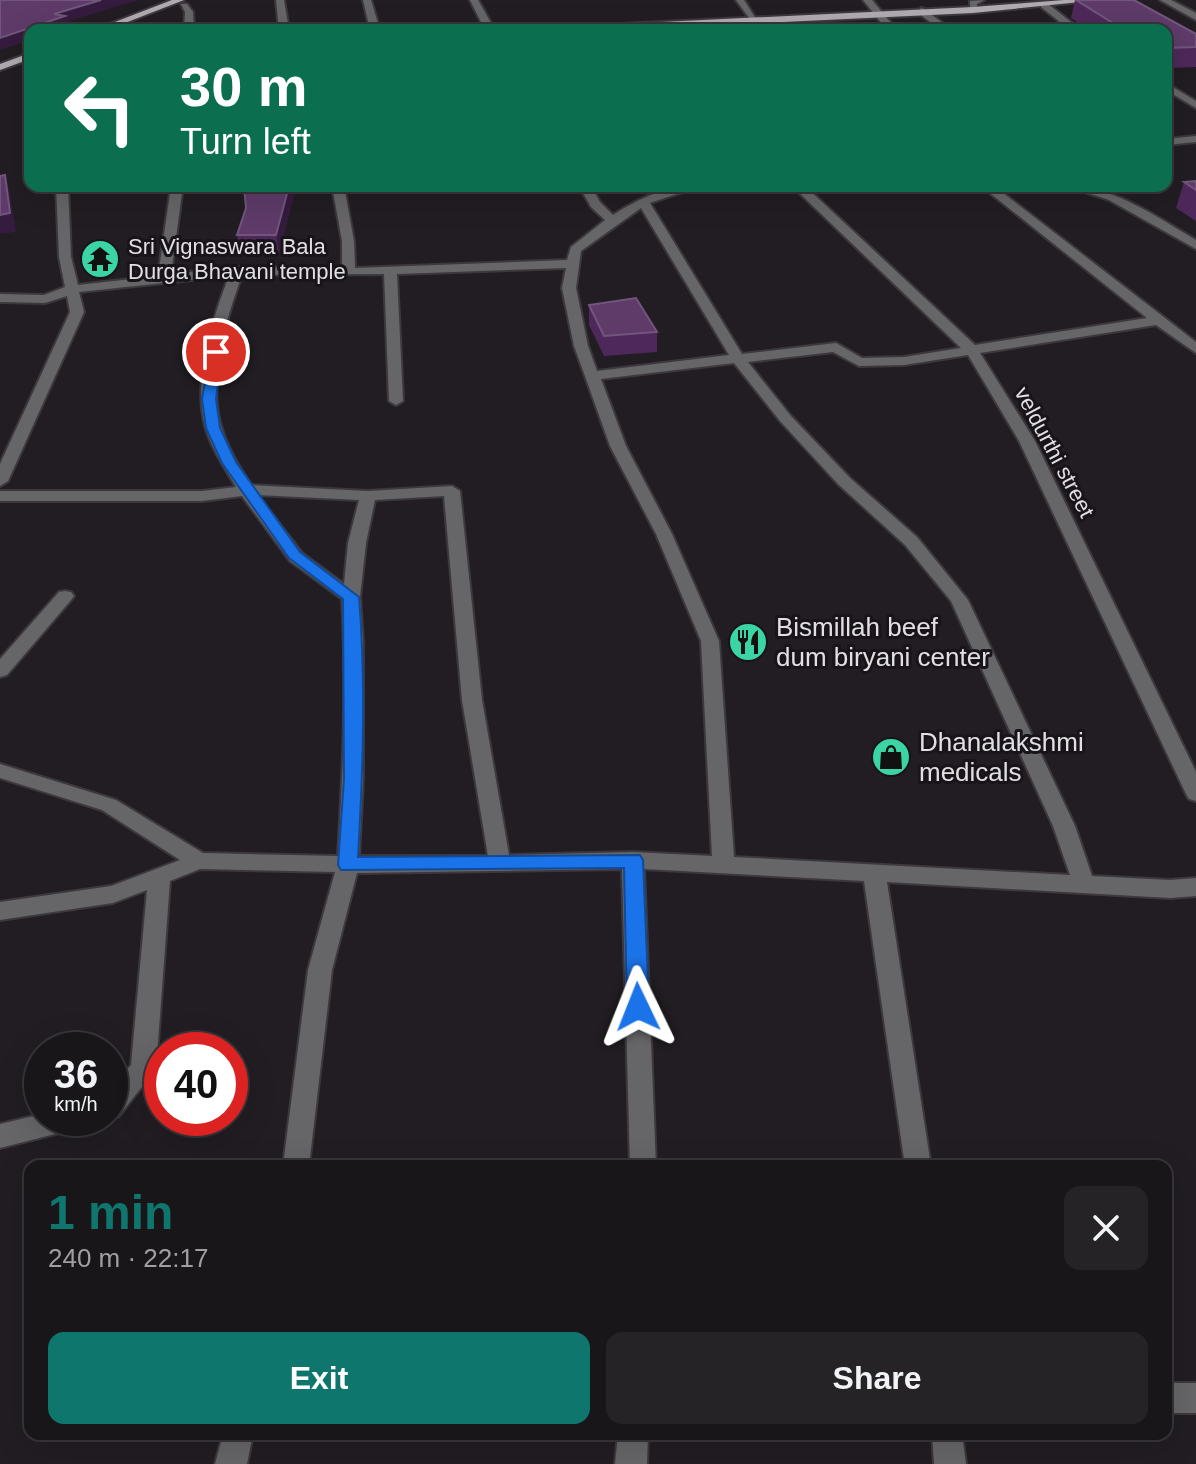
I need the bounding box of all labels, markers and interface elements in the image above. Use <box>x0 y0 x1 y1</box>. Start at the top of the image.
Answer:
text: 30 m <box>180 55 308 118</box>
icon: left <box>48 56 152 160</box>
text: Turn left <box>180 121 311 162</box>
place label: Sri Vignaswara Bala Durga Bhavani temple <box>128 234 346 284</box>
temple icon: Sri Vignaswara Bala Durga Bhavani temple <box>79 238 121 280</box>
pin <box>182 318 250 386</box>
icon: arrive <box>194 330 238 374</box>
street label: veldurthi street <box>1010 383 1099 522</box>
place label: Bismillah beef dum biryani center <box>776 612 990 672</box>
restaurant icon: Bismillah beef dum biryani center <box>727 621 769 663</box>
place label: Dhanalakshmi medicals <box>919 727 1084 787</box>
shop icon: Dhanalakshmi medicals <box>870 736 912 778</box>
position arrow <box>596 965 680 1049</box>
speed limit sign: 40 <box>144 1032 248 1136</box>
text: 36 <box>54 1052 98 1096</box>
text: km/h <box>54 1093 98 1115</box>
text: 1 min <box>48 1186 173 1239</box>
button: close <box>1064 1186 1148 1270</box>
text: 240 m · 22:17 <box>48 1243 208 1273</box>
button: Exit <box>48 1332 590 1424</box>
button: Share <box>606 1332 1148 1424</box>

